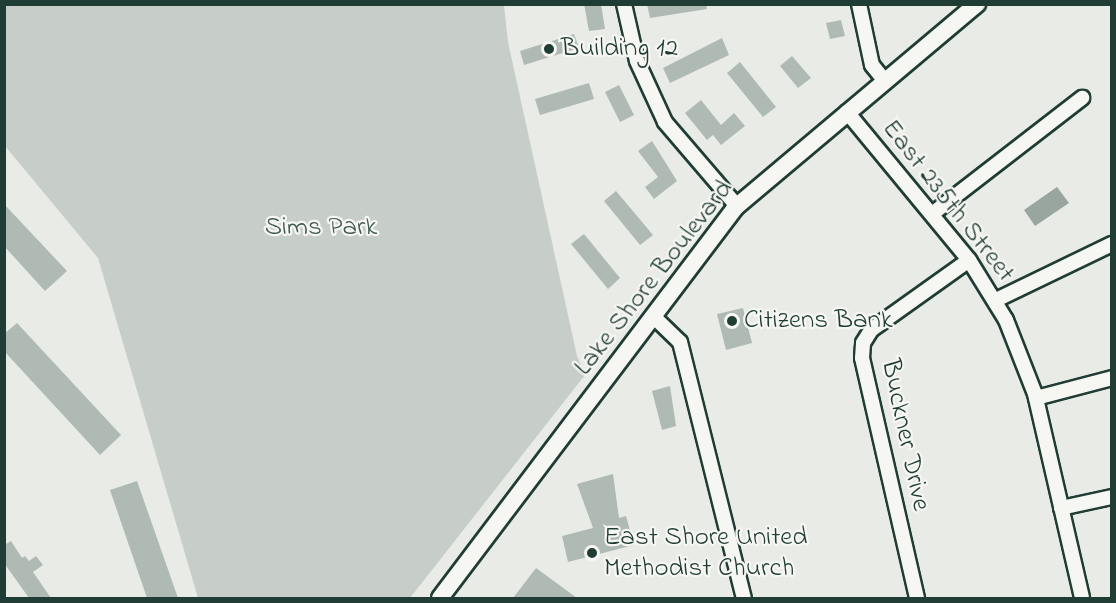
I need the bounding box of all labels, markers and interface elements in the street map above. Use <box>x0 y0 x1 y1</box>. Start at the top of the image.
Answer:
place label: Building 12 <box>561 33 678 65</box>
marker: Building 12 <box>542 42 556 56</box>
street label: East 235th Street <box>875 113 1021 289</box>
street label: Lake Shore Boulevard <box>568 174 740 382</box>
park label: Sims Park <box>265 212 377 244</box>
place label: Citizens Bank <box>744 305 893 337</box>
marker: Citizens Bank <box>725 314 739 328</box>
street label: Buckner Drive <box>873 356 937 514</box>
place label: East Shore United Methodist Church <box>604 521 807 584</box>
marker: East Shore United Methodist Church <box>585 546 599 560</box>

